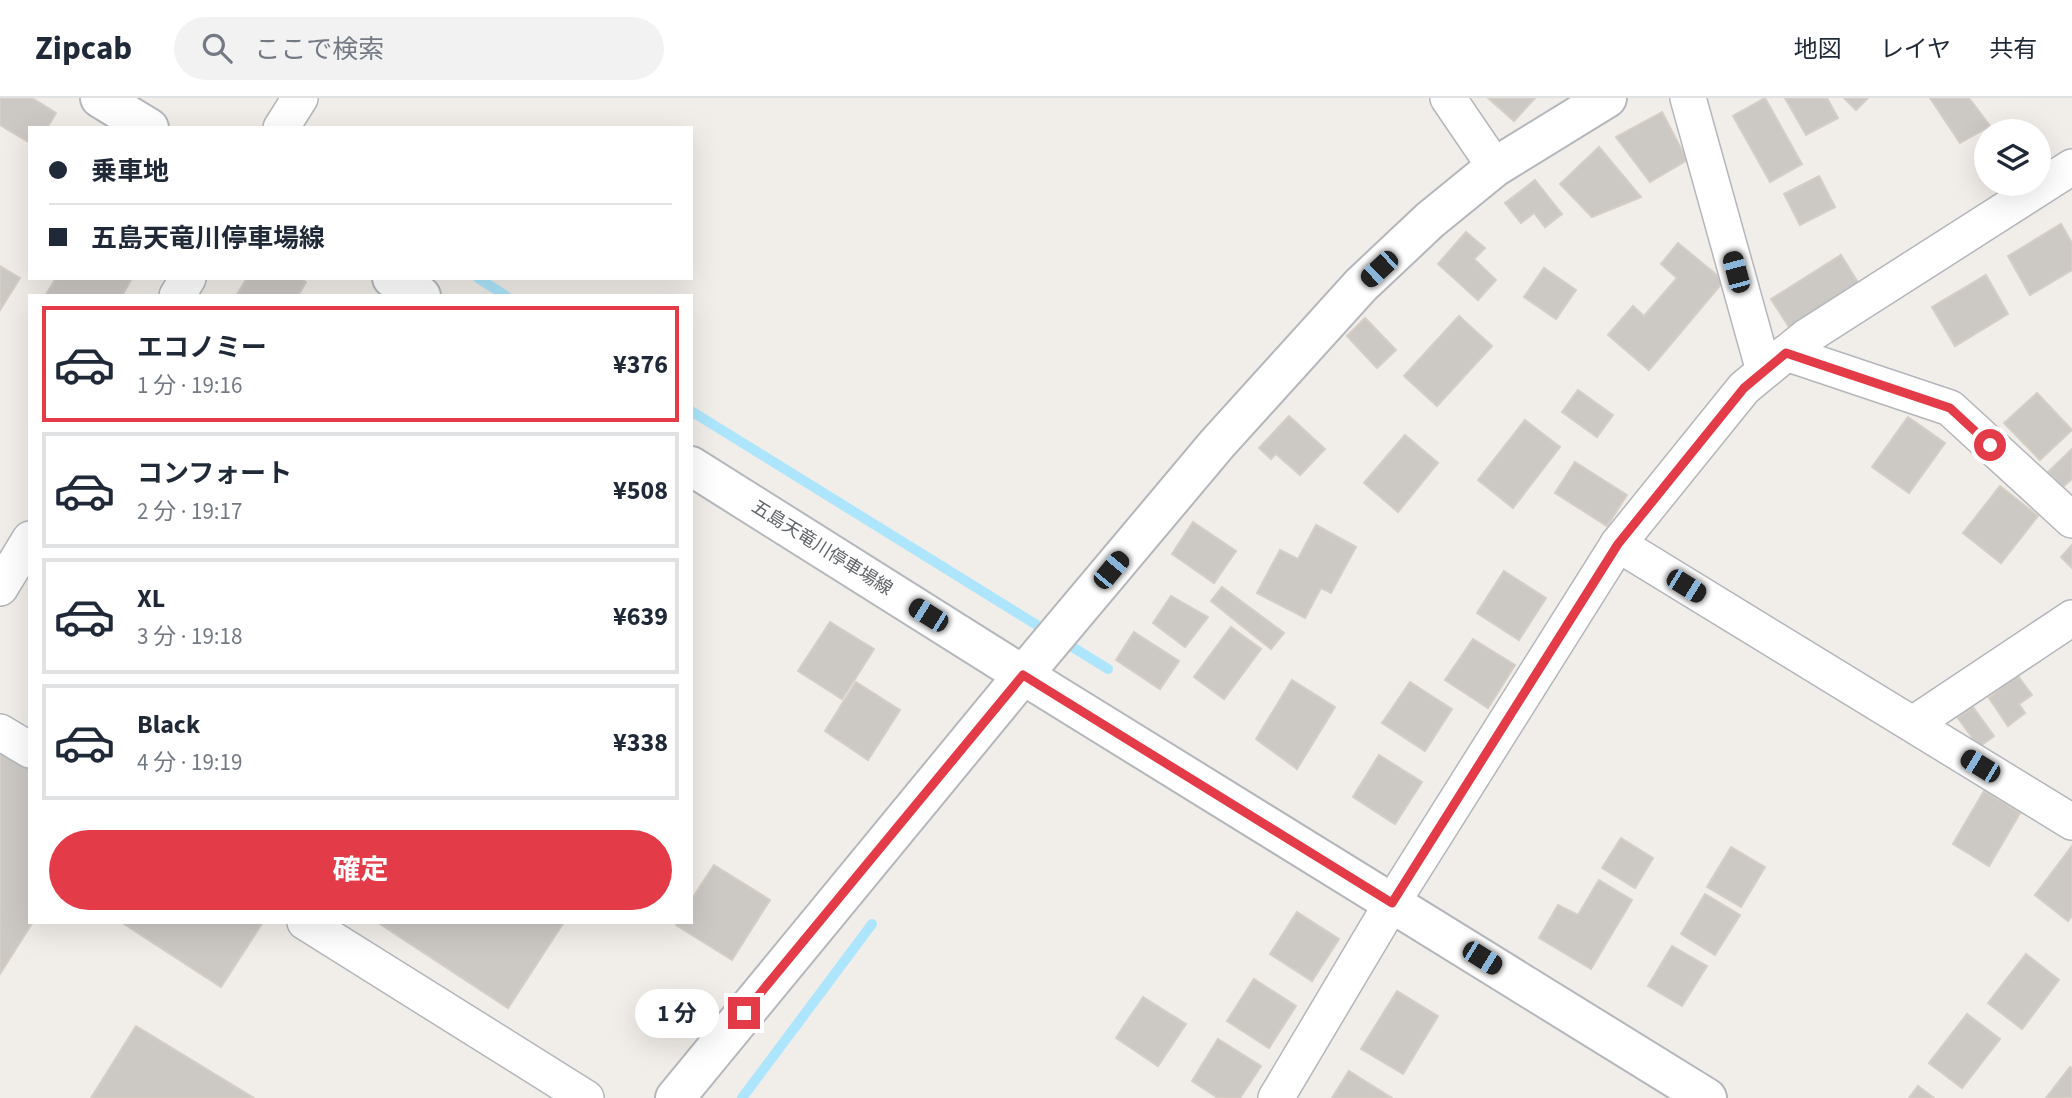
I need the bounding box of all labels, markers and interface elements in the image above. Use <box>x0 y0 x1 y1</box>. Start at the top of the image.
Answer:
search box <box>174 17 664 80</box>
text: Zipcab <box>35 25 132 72</box>
icon: search <box>198 29 236 67</box>
text: ここで検索 <box>254 31 384 68</box>
text: 地図 <box>1794 32 1842 67</box>
text: レイヤ <box>1880 32 1951 67</box>
text: 共有 <box>1989 32 2037 67</box>
map controls <box>1974 119 2051 196</box>
button: layers <box>1974 119 2051 196</box>
text: 乗車地 <box>91 153 169 190</box>
text: 五島天竜川停車場線 <box>91 220 325 257</box>
car <box>1357 247 1402 291</box>
car <box>1721 249 1752 295</box>
text: エコノミー <box>137 329 267 366</box>
icon: car <box>53 333 116 396</box>
text: ¥376 <box>613 346 668 383</box>
text: 1 分 · 19:16 <box>137 369 242 402</box>
route start <box>1974 429 2006 461</box>
text: コンフォート <box>137 455 292 492</box>
icon: car <box>53 459 116 522</box>
text: ¥508 <box>613 472 668 509</box>
street label: 五島天竜川停車場線 <box>747 494 897 602</box>
text: 2 分 · 19:17 <box>137 495 242 528</box>
car <box>1090 547 1133 593</box>
car <box>1663 566 1710 606</box>
text: XL <box>137 580 165 617</box>
icon: car <box>53 585 116 648</box>
car <box>905 595 952 635</box>
text: ¥639 <box>613 598 668 635</box>
text: 3 分 · 19:18 <box>137 620 242 653</box>
text: Black <box>137 706 200 743</box>
icon: car <box>53 711 116 774</box>
text: ¥338 <box>613 724 668 761</box>
text: 4 分 · 19:19 <box>137 746 242 779</box>
car <box>1957 746 2004 786</box>
button: 確定 <box>49 830 672 910</box>
car <box>1459 938 1506 978</box>
callout: 1 分 <box>636 988 720 1038</box>
text: 1 分 <box>657 997 697 1030</box>
route end <box>728 997 760 1029</box>

